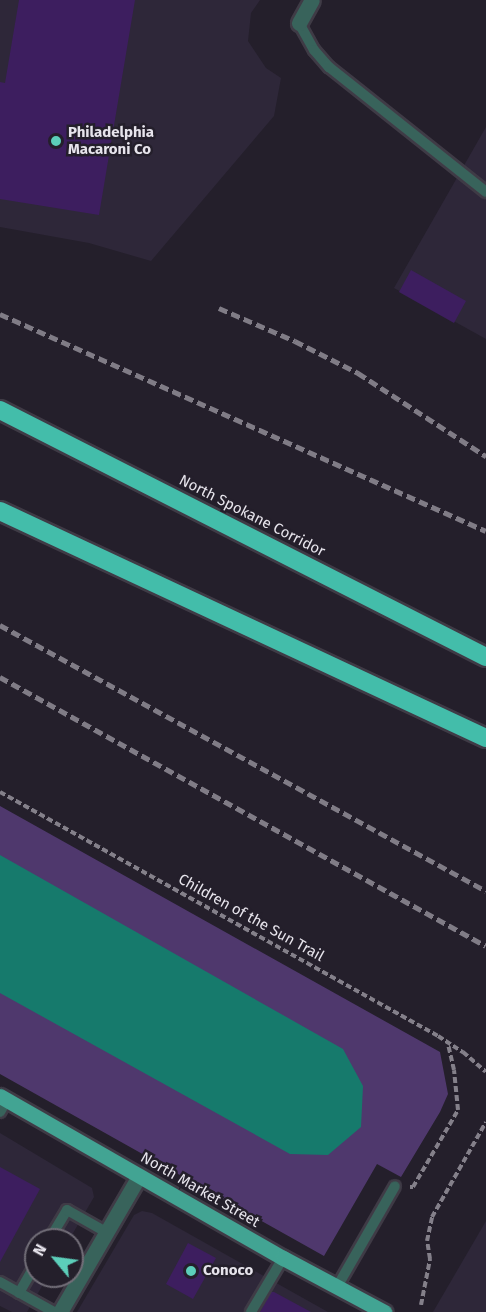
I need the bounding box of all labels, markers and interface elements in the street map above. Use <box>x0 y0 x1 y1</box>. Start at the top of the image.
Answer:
place label: Philadelphia Macaroni Co <box>68 123 154 158</box>
marker: Philadelphia Macaroni Co <box>49 134 63 148</box>
street label: North Spokane Corridor <box>176 471 328 561</box>
street label: Children of the Sun Trail <box>175 870 327 966</box>
street label: North Market Street <box>137 1149 263 1231</box>
north arrow <box>24 1228 84 1288</box>
text: N <box>29 1241 50 1259</box>
place label: Conoco <box>203 1262 253 1280</box>
marker: Conoco <box>184 1264 198 1278</box>

